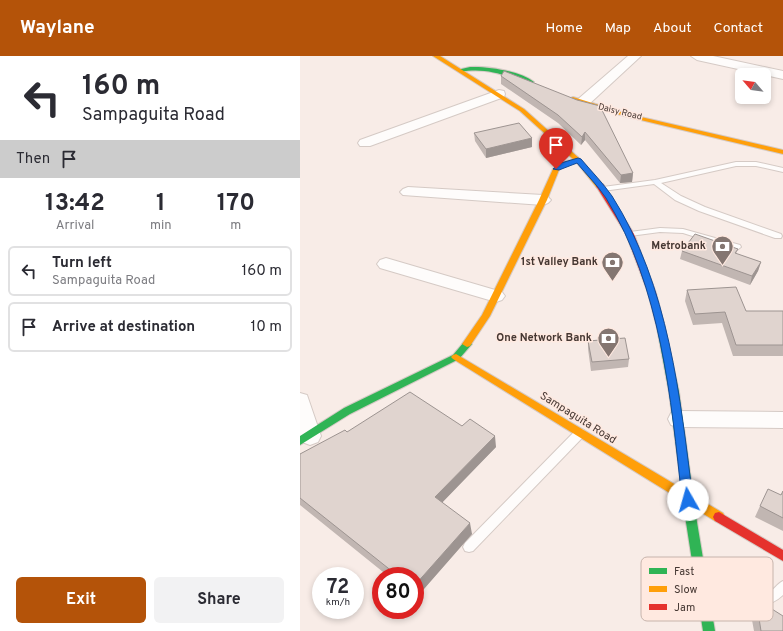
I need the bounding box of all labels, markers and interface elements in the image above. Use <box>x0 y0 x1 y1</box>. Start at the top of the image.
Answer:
text: Waylane <box>20 16 95 40</box>
text: Home <box>546 20 583 37</box>
text: Map <box>605 20 631 37</box>
text: About <box>653 20 692 37</box>
text: Contact <box>714 20 763 37</box>
north arrow <box>735 68 771 104</box>
map controls <box>735 68 771 104</box>
text: 160 m <box>82 69 160 105</box>
icon: left <box>16 72 68 124</box>
street label: Daisy Road <box>597 101 643 123</box>
text: Sampaguita Road <box>82 104 225 127</box>
pin <box>539 128 573 169</box>
icon: arrive <box>545 134 567 156</box>
icon: arrive <box>58 148 80 170</box>
text: Then <box>16 150 50 169</box>
text: 13:42 <box>45 189 105 219</box>
text: 1 <box>156 189 166 219</box>
text: 170 <box>217 189 255 219</box>
text: Arrival <box>56 218 94 234</box>
text: min <box>150 218 172 234</box>
text: m <box>230 218 241 234</box>
bank icon: Metrobank <box>709 233 735 266</box>
place label: Metrobank <box>651 239 706 253</box>
bank icon: 1st Valley Bank <box>600 249 626 282</box>
text: Turn left <box>52 254 112 273</box>
place label: 1st Valley Bank <box>521 255 598 269</box>
icon: left <box>18 260 40 282</box>
text: 160 m <box>242 262 282 281</box>
text: Sampaguita Road <box>52 273 155 289</box>
icon: arrive <box>18 316 40 338</box>
text: Arrive at destination <box>52 318 195 337</box>
text: 10 m <box>251 318 282 337</box>
bank icon: One Network Bank <box>595 325 621 358</box>
place label: One Network Bank <box>496 331 592 345</box>
street label: Sampaguita Road <box>537 389 619 447</box>
position arrow <box>667 479 709 521</box>
legend <box>641 557 773 621</box>
text: Fast <box>674 565 694 579</box>
speed limit sign: 80 <box>372 567 424 619</box>
text: 72 <box>327 575 349 601</box>
button: Exit <box>16 577 146 623</box>
button: Share <box>154 577 284 623</box>
text: Slow <box>674 583 697 597</box>
text: km/h <box>326 596 350 609</box>
text: Jam <box>674 601 695 615</box>

